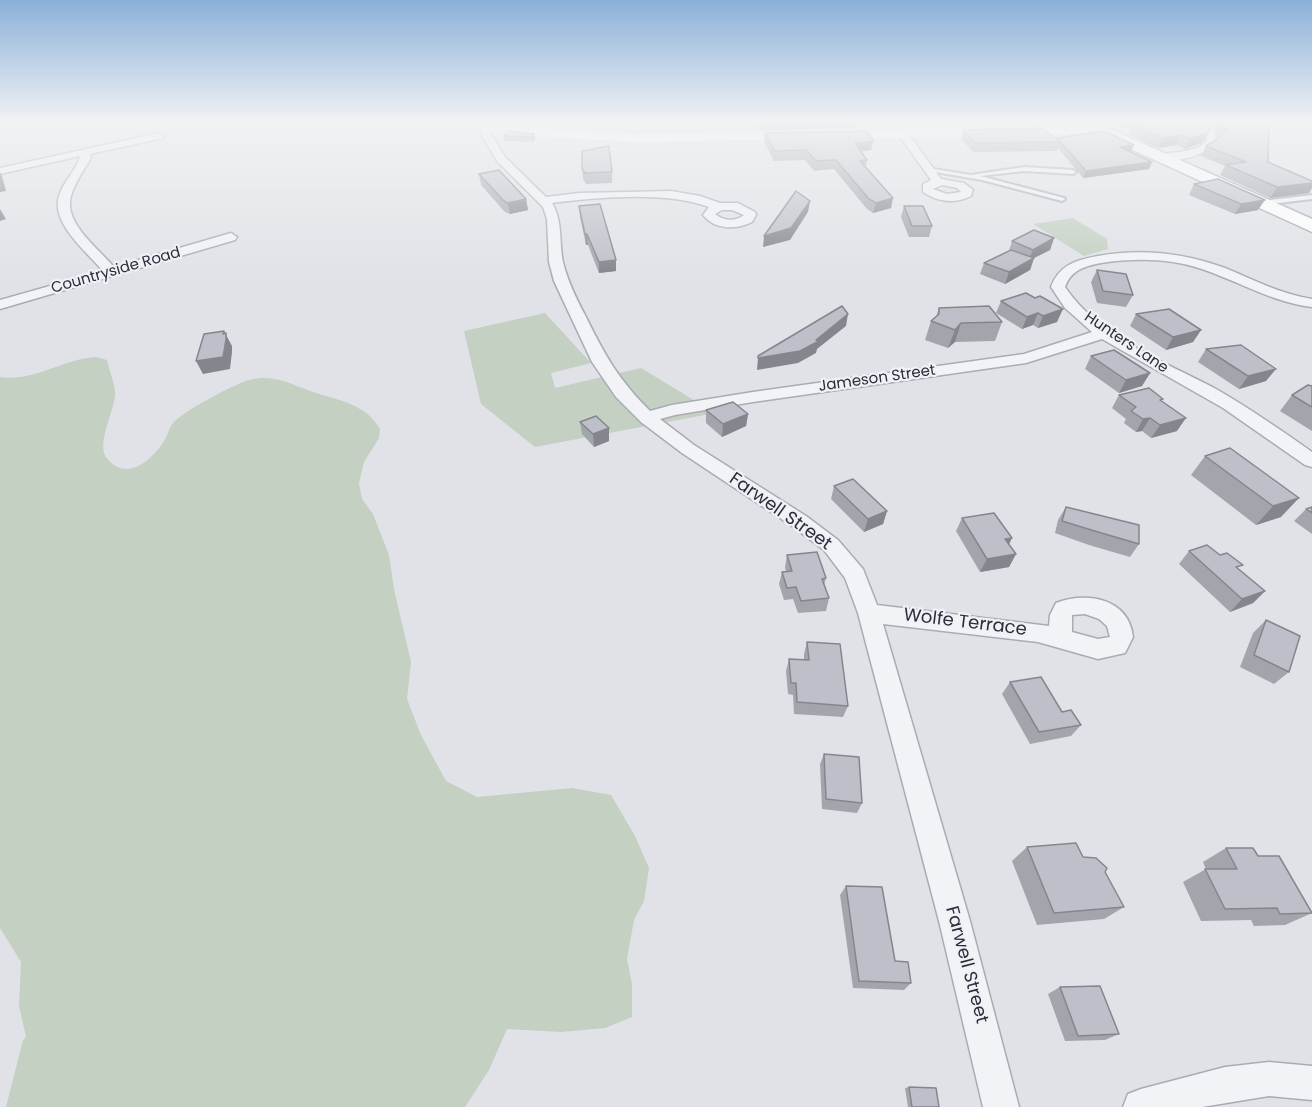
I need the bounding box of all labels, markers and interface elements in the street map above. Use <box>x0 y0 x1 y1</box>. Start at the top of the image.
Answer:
street label: Countryside Road <box>49 244 183 298</box>
street label: Hunters Lane <box>1081 308 1171 378</box>
street label: Jameson Street <box>817 362 937 396</box>
street label: Farwell Street <box>725 469 835 555</box>
street label: Wolfe Terrace <box>902 605 1028 641</box>
street label: Farwell Street <box>940 904 992 1026</box>

